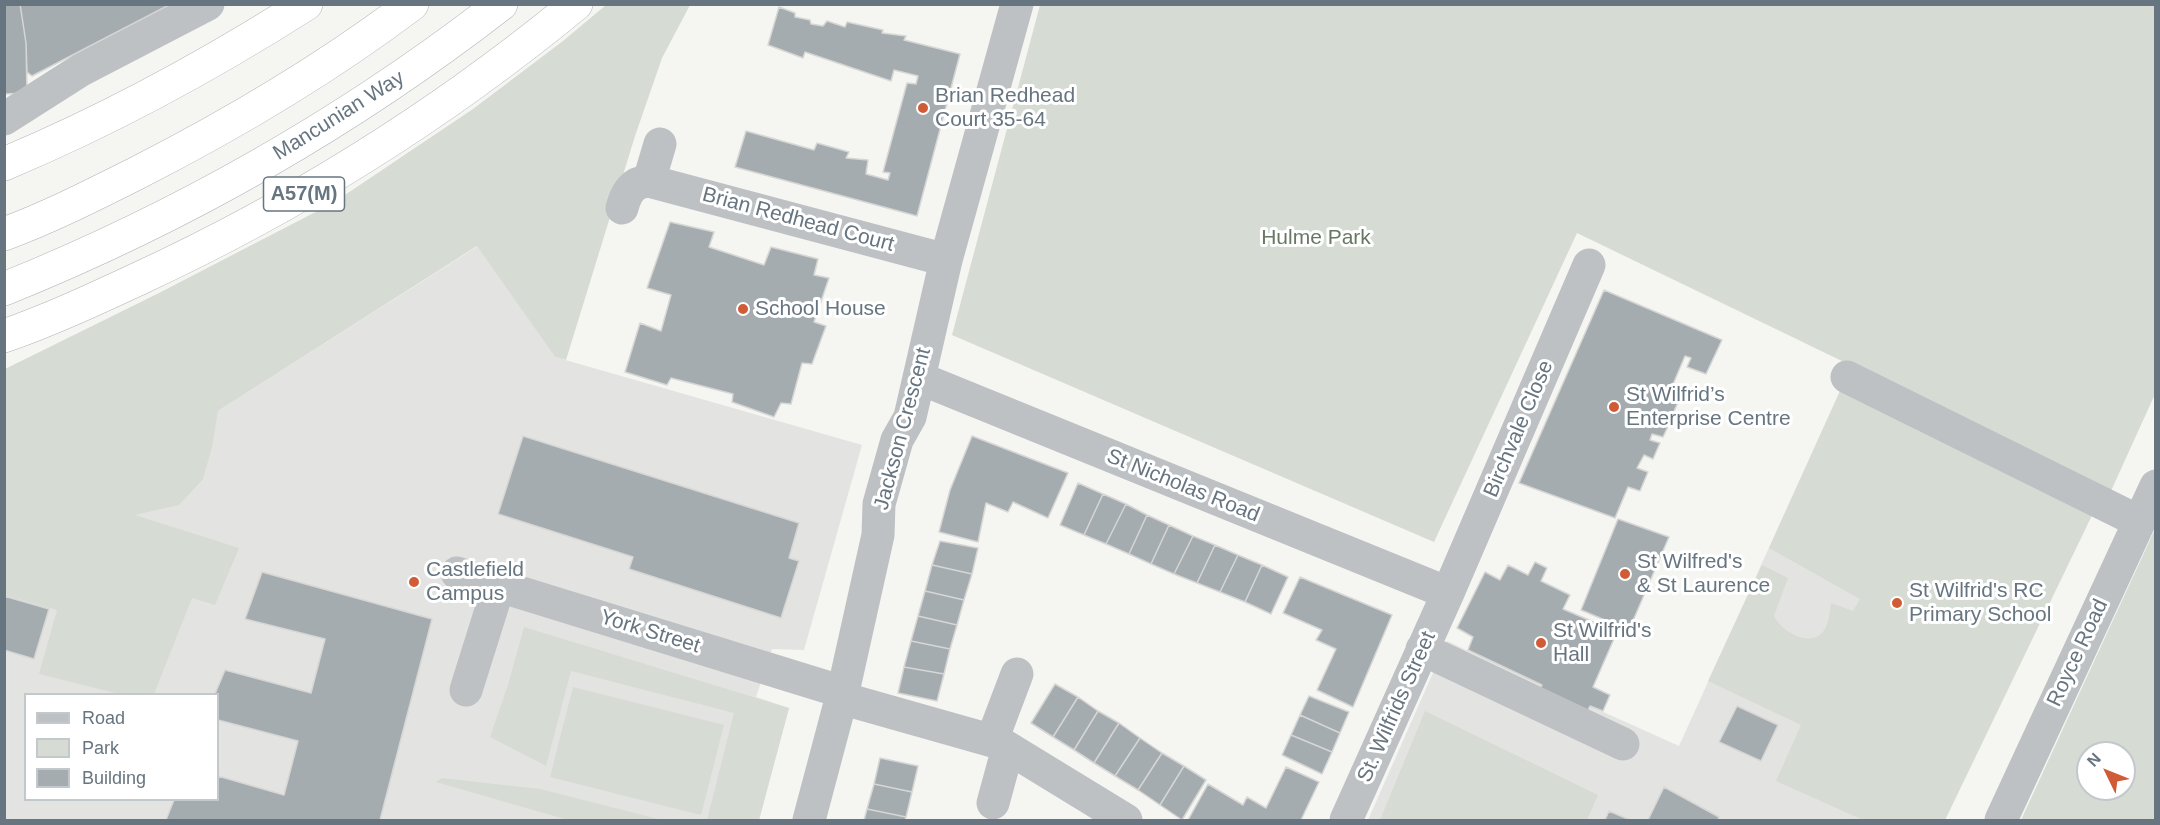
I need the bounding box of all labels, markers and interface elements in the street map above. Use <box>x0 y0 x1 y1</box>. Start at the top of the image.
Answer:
street label: Mancunian Way <box>269 66 409 166</box>
place label: Brian Redhead Court 35-64 <box>935 83 1075 133</box>
marker: Brian Redhead Court 35-64 <box>916 101 930 115</box>
road number: A57(M) <box>264 177 344 211</box>
street label: Brian Redhead Court <box>699 182 897 258</box>
park label: Hulme Park <box>1261 225 1371 251</box>
place label: School House <box>755 296 886 322</box>
marker: School House <box>736 302 750 316</box>
street label: Jackson Crescent <box>869 345 937 513</box>
street label: Birchvale Close <box>1479 357 1559 501</box>
place label: St Wilfrid’s Enterprise Centre <box>1626 382 1791 432</box>
marker: St Wilfrid’s Enterprise Centre <box>1607 400 1621 414</box>
street label: St Nicholas Road <box>1103 444 1263 528</box>
place label: St Wilfred's & St Laurence <box>1637 549 1770 599</box>
place label: Castlefield Campus <box>426 557 524 607</box>
marker: St Wilfred's & St Laurence <box>1618 567 1632 581</box>
marker: Castlefield Campus <box>407 575 421 589</box>
place label: St Wilfrid's RC Primary School <box>1909 578 2051 628</box>
street label: Royce Road <box>2042 595 2114 711</box>
marker: St Wilfrid's RC Primary School <box>1890 596 1904 610</box>
street label: York Street <box>597 605 703 659</box>
place label: St Wilfrid's Hall <box>1553 618 1652 668</box>
street label: St. Wilfrids Street <box>1353 628 1441 786</box>
marker: St Wilfrid's Hall <box>1534 636 1548 650</box>
legend <box>24 693 219 801</box>
text: Road <box>82 708 125 728</box>
text: Park <box>82 738 119 758</box>
north arrow <box>2076 741 2136 801</box>
text: N <box>2084 750 2104 770</box>
text: Building <box>82 768 146 788</box>

